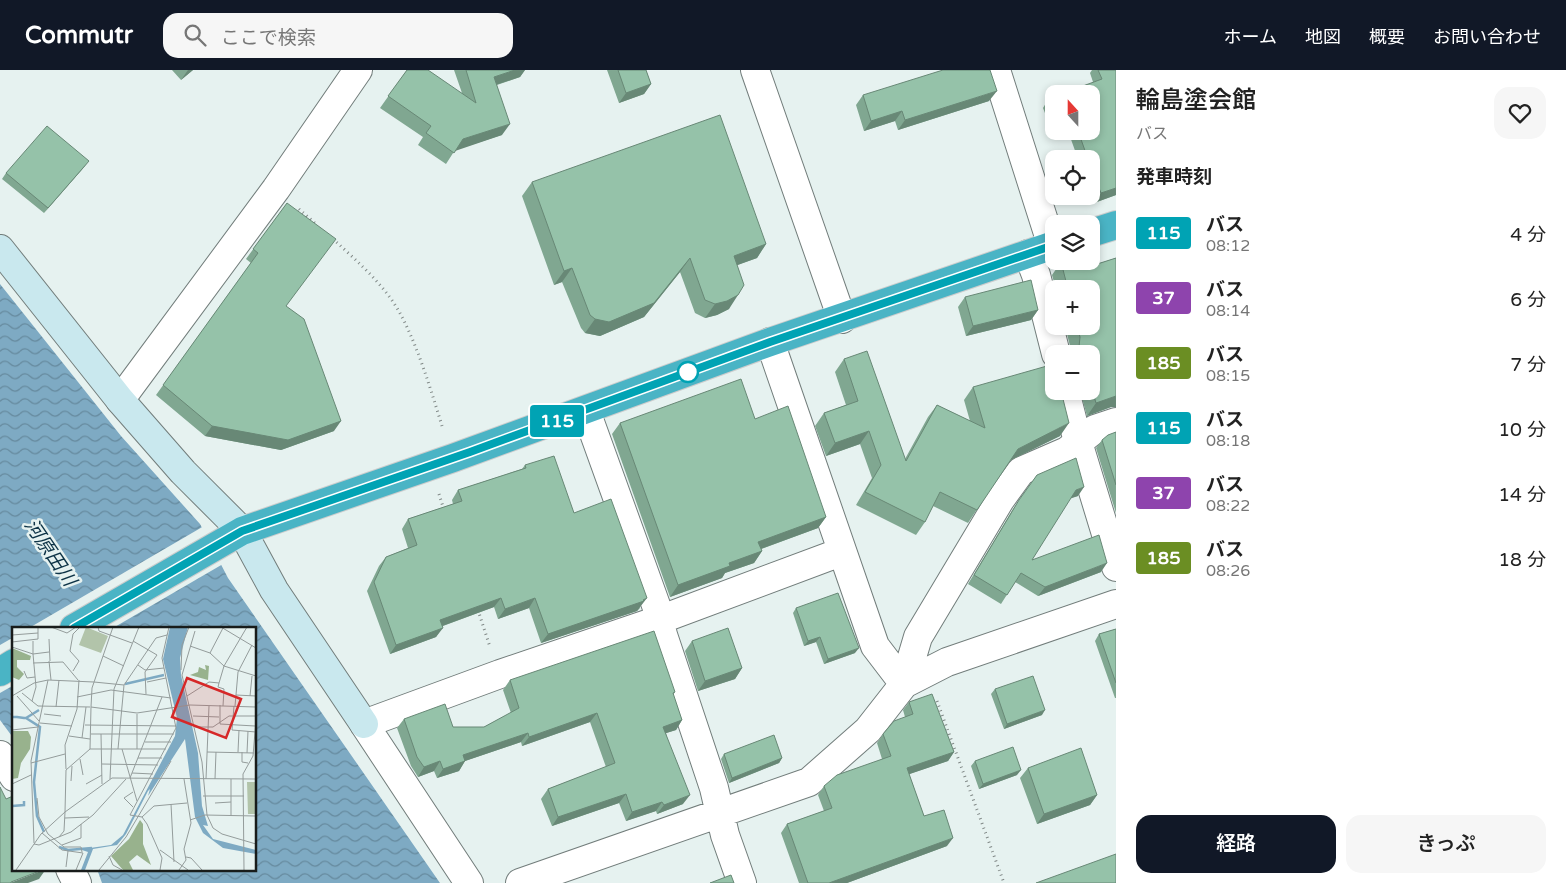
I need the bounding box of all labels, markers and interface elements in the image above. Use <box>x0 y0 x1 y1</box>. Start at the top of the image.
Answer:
search box <box>163 13 513 58</box>
text: Commutr <box>25 21 133 50</box>
icon: search <box>181 21 209 49</box>
text: ホーム <box>1224 26 1277 48</box>
text: 地図 <box>1305 26 1341 48</box>
text: 概要 <box>1369 26 1405 48</box>
text: お問い合わせ <box>1433 26 1541 48</box>
text: ここで検索 <box>221 27 316 49</box>
north arrow <box>1045 85 1100 140</box>
map controls <box>1045 85 1100 400</box>
text: 輪島塗会館 <box>1136 86 1256 115</box>
button: heart <box>1494 87 1546 139</box>
text: バス <box>1136 124 1168 144</box>
button: locate <box>1045 150 1100 205</box>
text: 発車時刻 <box>1136 166 1212 188</box>
text: バス <box>1206 214 1244 236</box>
button: layers <box>1045 215 1100 270</box>
text: 115 <box>1147 222 1180 244</box>
text: 4 分 <box>1510 224 1546 246</box>
text: 08:12 <box>1206 236 1250 256</box>
text: バス <box>1206 279 1244 301</box>
button: + <box>1045 280 1100 335</box>
text: 37 <box>1152 287 1175 309</box>
text: 6 分 <box>1510 289 1546 311</box>
text: 08:14 <box>1206 301 1250 321</box>
text: バス <box>1206 344 1244 366</box>
button: − <box>1045 345 1100 400</box>
text: 185 <box>1147 352 1180 374</box>
text: 7 分 <box>1510 354 1546 376</box>
unlabelled marker <box>677 361 699 383</box>
text: 08:15 <box>1206 366 1250 386</box>
line badge: 115 <box>528 405 586 437</box>
text: バス <box>1206 409 1244 431</box>
text: 115 <box>540 410 574 432</box>
text: 115 <box>1147 417 1180 439</box>
text: 10 分 <box>1498 419 1546 441</box>
text: 08:18 <box>1206 431 1250 451</box>
text: バス <box>1206 474 1244 496</box>
text: 37 <box>1152 482 1175 504</box>
text: 14 分 <box>1498 484 1546 506</box>
text: 08:22 <box>1206 496 1250 516</box>
water label: 河原田川 <box>20 515 82 592</box>
text: バス <box>1206 539 1244 561</box>
text: 185 <box>1147 547 1180 569</box>
text: 18 分 <box>1498 549 1546 571</box>
text: 08:26 <box>1206 561 1250 581</box>
inset map <box>12 627 256 870</box>
button: 経路 <box>1136 815 1336 873</box>
button: きっぷ <box>1346 815 1546 873</box>

